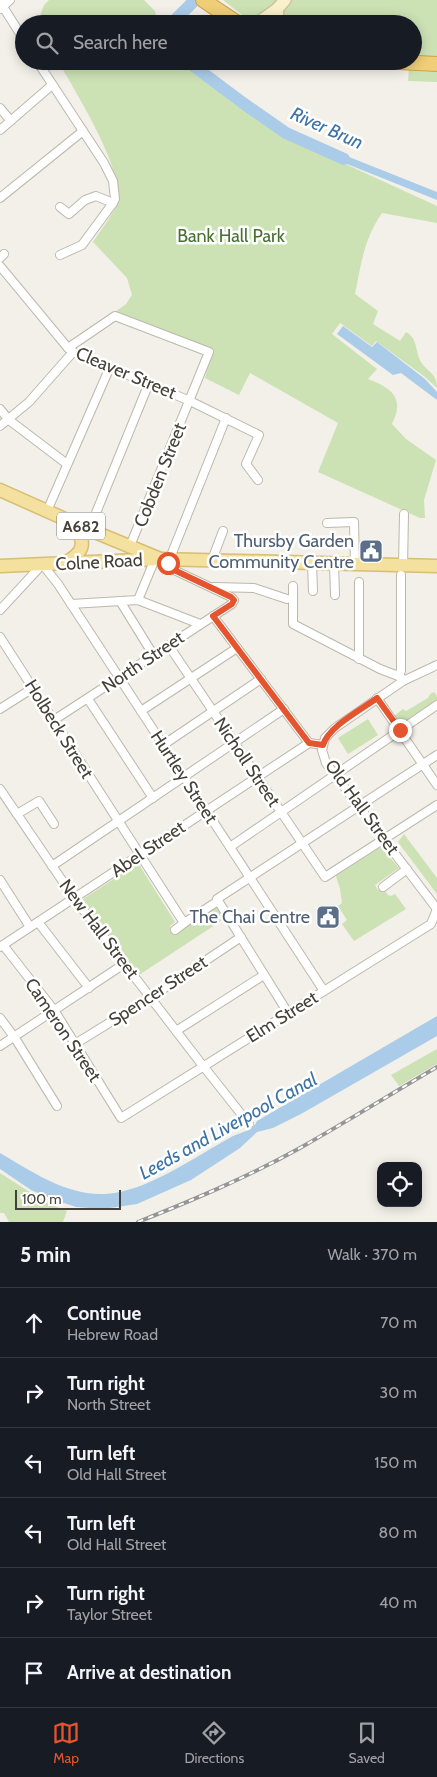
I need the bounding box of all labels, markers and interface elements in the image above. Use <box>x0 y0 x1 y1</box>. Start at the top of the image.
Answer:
search box <box>15 15 422 70</box>
icon: search <box>33 29 61 57</box>
text: Search here <box>73 31 167 54</box>
water label: River Brun <box>287 102 367 154</box>
park label: Bank Hall Park <box>177 225 286 247</box>
street label: Cleaver Street <box>73 342 179 404</box>
street label: Cobden Street <box>129 420 191 530</box>
road number: A682 <box>57 512 105 540</box>
place label: Thursby Garden Community Centre <box>208 530 354 573</box>
public building icon: Thursby Garden Community Centre <box>358 538 384 564</box>
street label: Colne Road <box>55 549 143 575</box>
route start <box>157 552 180 575</box>
street label: North Street <box>98 627 188 697</box>
street label: Holbeck Street <box>20 676 98 782</box>
street label: Nicholl Street <box>209 713 285 811</box>
route end <box>389 719 412 742</box>
street label: Hurtley Street <box>146 726 222 828</box>
street label: Old Hall Street <box>320 755 404 859</box>
street label: Abel Street <box>107 816 189 882</box>
street label: New Hall Street <box>54 875 144 983</box>
public building icon: The Chai Centre <box>315 904 341 930</box>
place label: The Chai Centre <box>189 906 310 928</box>
street label: Spencer Street <box>105 951 211 1031</box>
street label: Cameron Street <box>20 974 106 1086</box>
street label: Elm Street <box>242 986 322 1048</box>
water label: Leeds and Liverpool Canal <box>135 1067 321 1184</box>
map controls <box>377 1162 422 1207</box>
button: locate <box>377 1162 422 1207</box>
scale bar <box>15 1187 121 1210</box>
text: 100 m <box>22 1190 62 1208</box>
text: 5 min <box>20 1242 71 1267</box>
text: Walk · 370 m <box>328 1245 417 1264</box>
text: Continue <box>67 1302 141 1325</box>
icon: ahead <box>20 1309 48 1337</box>
text: 70 m <box>380 1313 417 1332</box>
text: Hebrew Road <box>67 1325 158 1344</box>
text: Turn right <box>67 1372 145 1395</box>
icon: right <box>20 1379 48 1407</box>
text: 30 m <box>380 1383 417 1402</box>
text: North Street <box>67 1395 151 1414</box>
text: Turn left <box>67 1442 135 1465</box>
icon: left <box>20 1449 48 1477</box>
text: 150 m <box>374 1453 417 1472</box>
text: Old Hall Street <box>67 1465 167 1484</box>
text: Turn left <box>67 1512 135 1535</box>
icon: left <box>20 1519 48 1547</box>
text: 80 m <box>379 1523 417 1542</box>
text: Old Hall Street <box>67 1535 167 1554</box>
text: Turn right <box>67 1582 145 1605</box>
icon: right <box>20 1589 48 1617</box>
text: 40 m <box>379 1593 417 1612</box>
text: Taylor Street <box>67 1605 152 1624</box>
icon: arrive <box>20 1659 48 1687</box>
text: Arrive at destination <box>67 1661 231 1684</box>
tab: Map <box>52 1719 80 1767</box>
tab: Directions <box>184 1719 244 1767</box>
tab: Saved <box>348 1719 385 1767</box>

